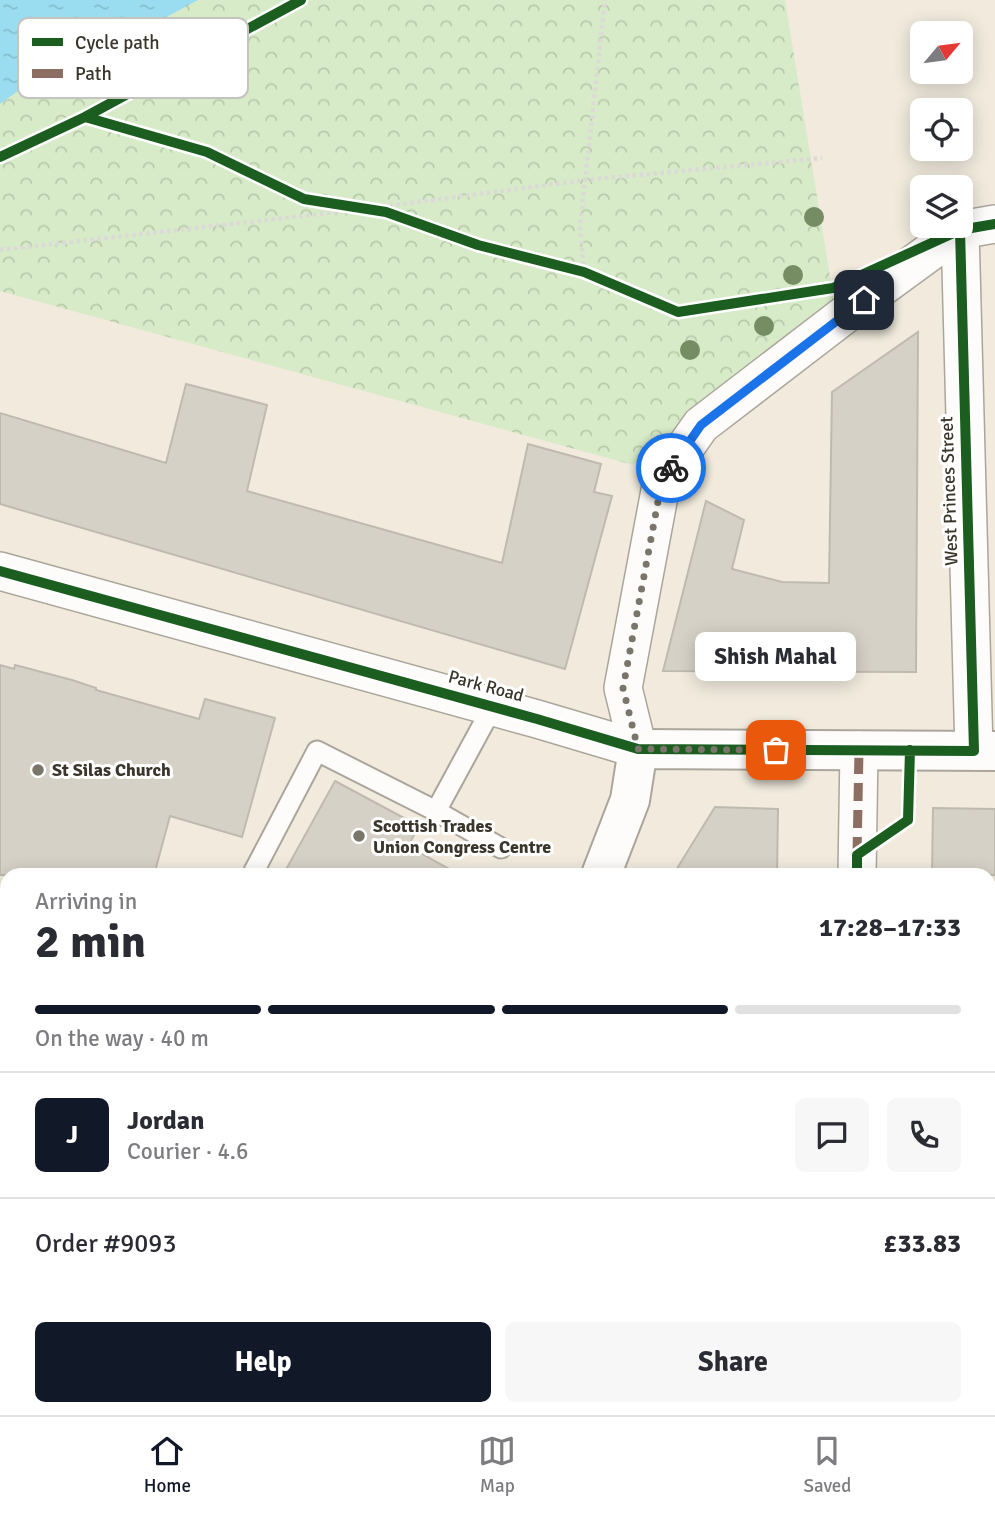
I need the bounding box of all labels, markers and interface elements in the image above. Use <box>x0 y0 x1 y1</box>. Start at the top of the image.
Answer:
legend <box>18 18 248 98</box>
north arrow <box>910 21 973 84</box>
map controls <box>910 21 973 238</box>
text: Cycle path <box>75 31 160 55</box>
text: Path <box>75 62 112 86</box>
button: locate <box>910 98 973 161</box>
button: layers <box>910 175 973 238</box>
pin <box>834 270 894 330</box>
icon: home <box>845 281 883 319</box>
street label: West Princes Street <box>935 416 963 566</box>
courier <box>636 433 706 503</box>
icon: bike <box>652 449 690 487</box>
callout: Shish Mahal <box>696 631 856 680</box>
text: Shish Mahal <box>714 642 837 671</box>
street label: Park Road <box>446 665 526 707</box>
pin <box>746 720 806 780</box>
icon: bag <box>757 731 795 769</box>
place label: St Silas Church <box>52 759 171 781</box>
marker: St Silas Church <box>30 762 46 778</box>
place label: Scottish Trades Union Congress Centre <box>373 815 551 858</box>
marker: Scottish Trades Union Congress Centre <box>351 828 367 844</box>
text: Arriving in <box>35 887 137 916</box>
text: 17:28–17:33 <box>819 912 961 944</box>
text: 2 min <box>35 914 146 970</box>
text: On the way · 40 m <box>35 1024 209 1053</box>
button: chat <box>795 1098 869 1172</box>
button: phone <box>887 1098 961 1172</box>
text: Jordan <box>127 1105 204 1137</box>
text: J <box>66 1119 78 1151</box>
text: Courier · 4.6 <box>127 1137 248 1166</box>
text: Order #9093 <box>35 1228 176 1260</box>
text: £33.83 <box>883 1228 961 1260</box>
button: Help <box>35 1322 491 1402</box>
button: Share <box>505 1322 961 1402</box>
tab: Home <box>144 1432 191 1498</box>
tab: Map <box>478 1432 516 1498</box>
tab: Saved <box>803 1432 851 1498</box>

